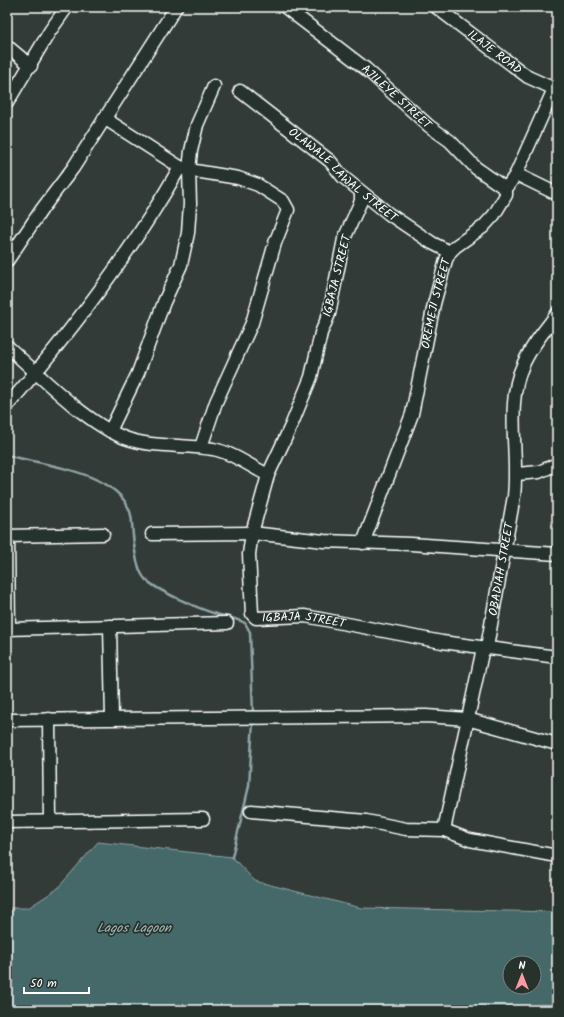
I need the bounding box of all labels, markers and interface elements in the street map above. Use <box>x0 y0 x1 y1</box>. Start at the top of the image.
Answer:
street label: ILAJE ROAD <box>463 25 527 79</box>
street label: AJILEYE STREET <box>357 59 437 135</box>
street label: OLAWALE LAWAL STREET <box>284 123 403 228</box>
street label: IGBAJA STREET <box>318 231 357 319</box>
street label: OREMEJI STREET <box>416 255 456 350</box>
street label: OBADIAH STREET <box>483 519 519 617</box>
street label: IGBAJA STREET <box>262 606 349 633</box>
water label: Lagos Lagoon <box>97 918 172 939</box>
north arrow <box>502 955 542 995</box>
text: N <box>519 957 526 975</box>
scale bar <box>24 969 89 995</box>
text: 50 m <box>30 974 57 993</box>

